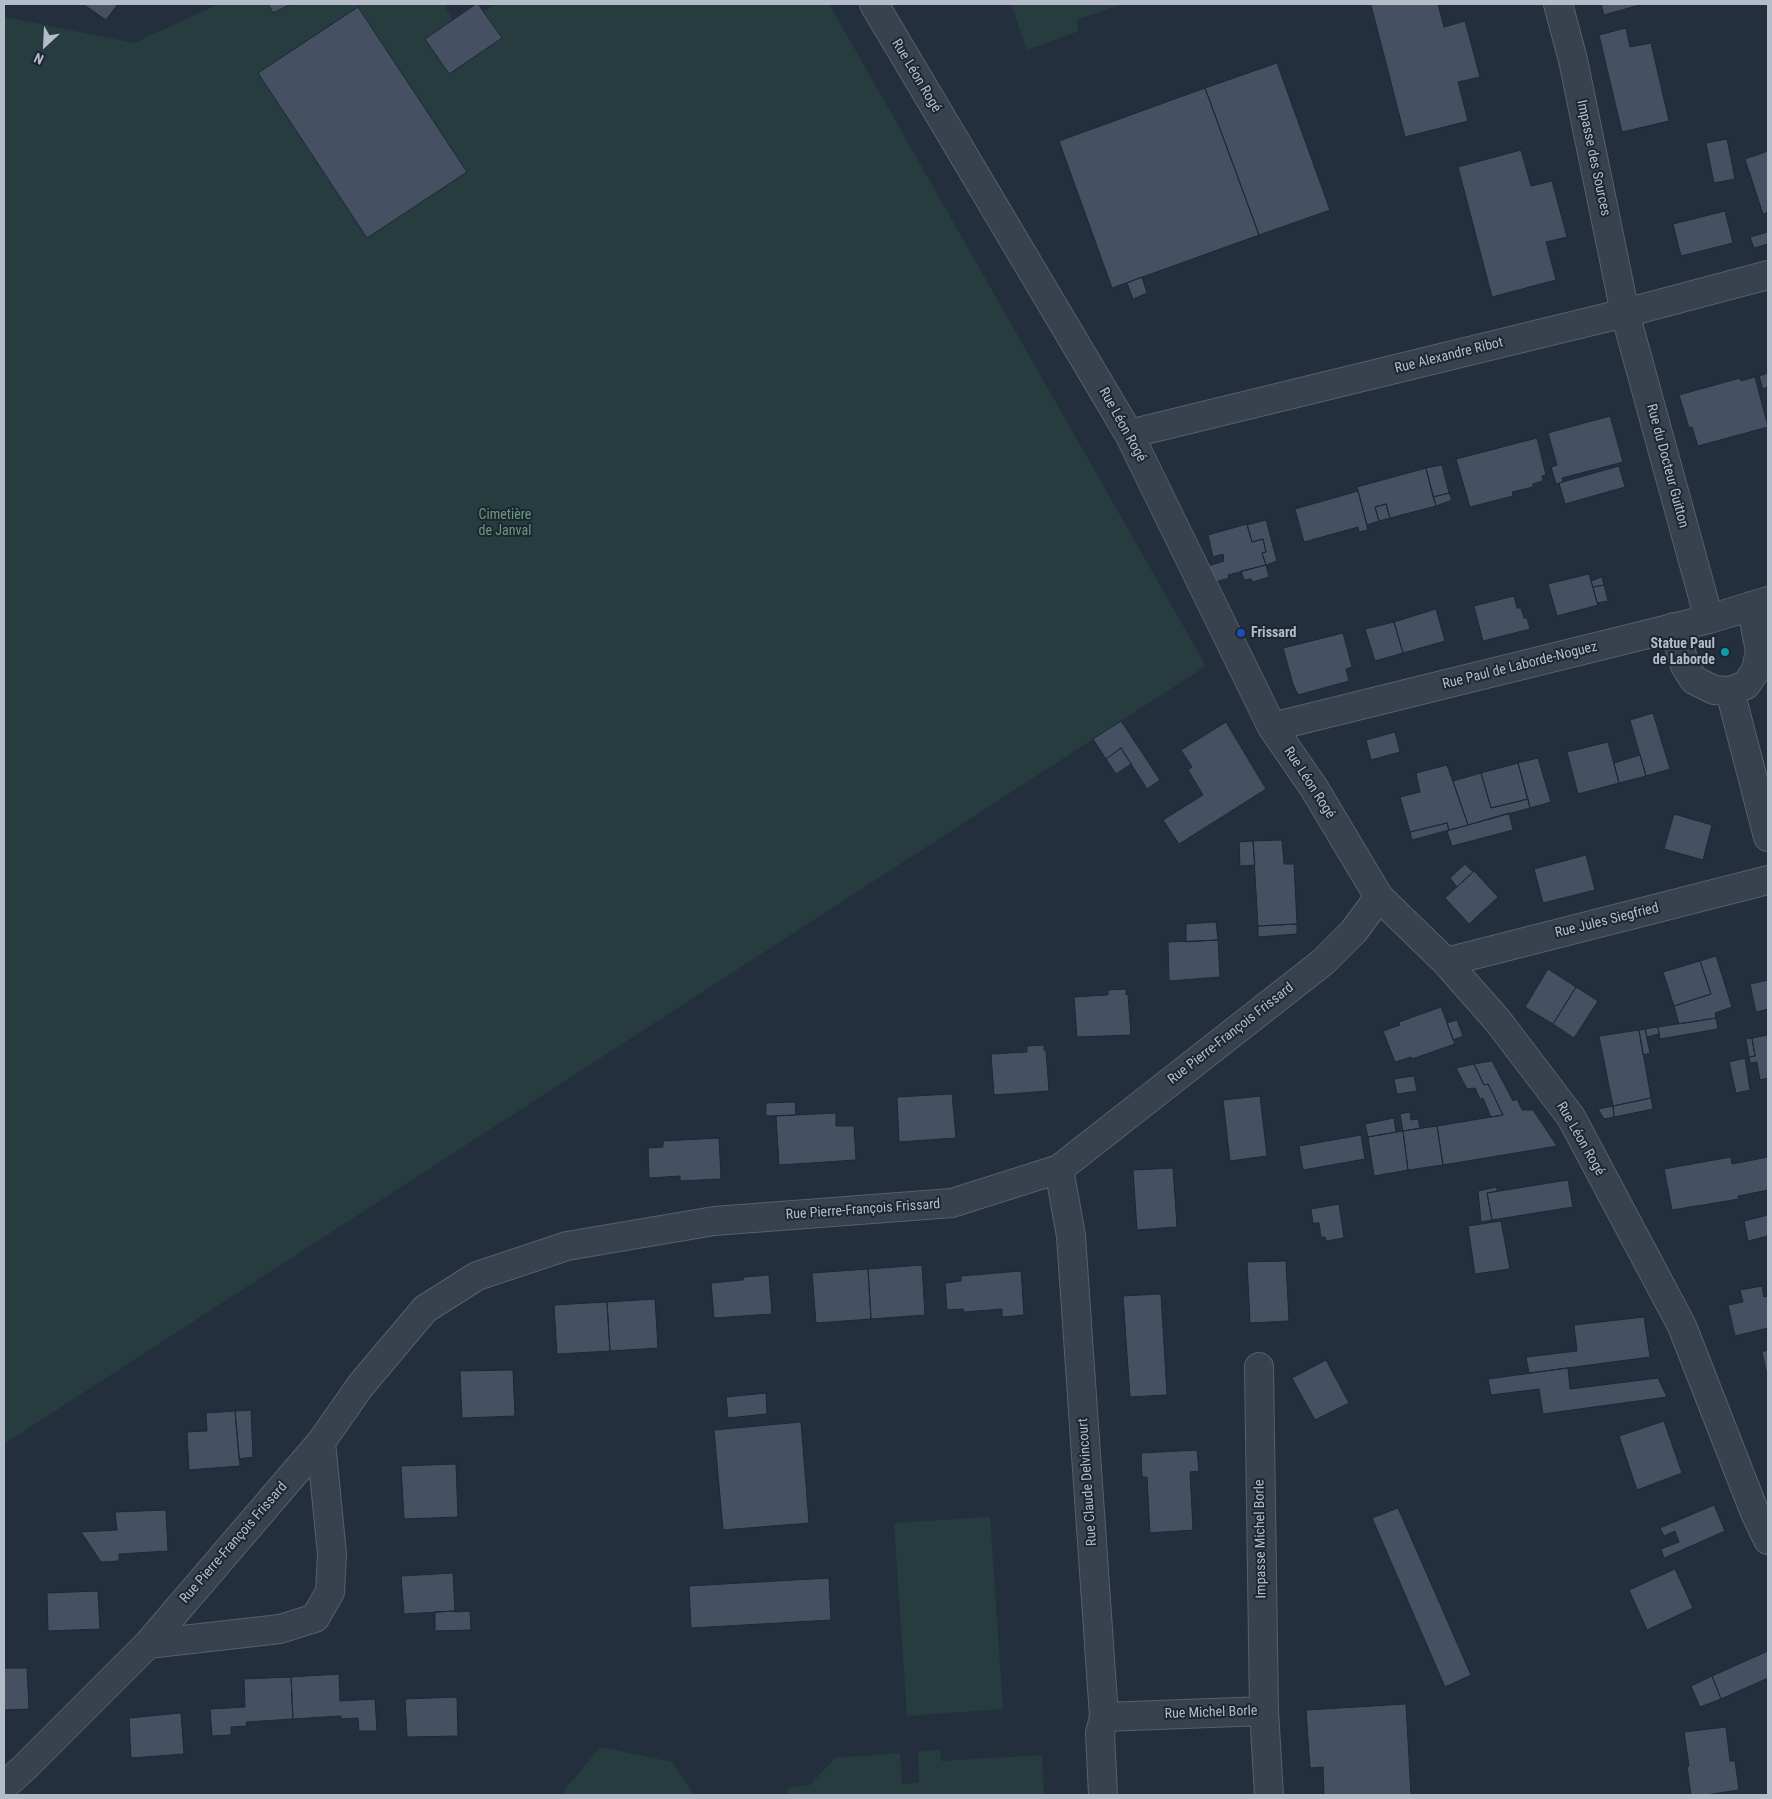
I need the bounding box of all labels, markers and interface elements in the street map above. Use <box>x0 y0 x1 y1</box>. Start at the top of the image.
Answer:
north arrow <box>20 20 70 70</box>
street label: Rue Léon Rogé <box>888 36 944 116</box>
text: N <box>31 50 46 68</box>
street label: Impasse des Sources <box>1573 99 1613 217</box>
street label: Rue Alexandre Ribot <box>1393 334 1505 378</box>
street label: Rue Léon Rogé <box>1095 385 1149 465</box>
street label: Rue du Docteur Guitton <box>1642 402 1692 530</box>
park label: Cimetière de Janval <box>479 507 531 540</box>
place label: Frissard <box>1251 625 1296 641</box>
marker: Frissard <box>1235 627 1247 639</box>
place label: Statue Paul de Laborde <box>1651 636 1715 669</box>
street label: Rue Paul de Laborde-Noguez <box>1441 639 1599 693</box>
marker: Statue Paul de Laborde <box>1719 646 1731 658</box>
street label: Rue Léon Rogé <box>1280 744 1338 822</box>
street label: Rue Jules Siegfried <box>1553 900 1661 942</box>
street label: Rue Pierre-François Frissard <box>1165 980 1297 1088</box>
street label: Rue Léon Rogé <box>1552 1099 1608 1179</box>
street label: Rue Pierre-François Frissard <box>785 1196 941 1224</box>
street label: Rue Claude Delvincourt <box>1075 1418 1101 1546</box>
street label: Rue Pierre-François Frissard <box>177 1479 291 1607</box>
street label: Impasse Michel Borle <box>1252 1479 1270 1599</box>
street label: Rue Michel Borle <box>1164 1703 1258 1723</box>

